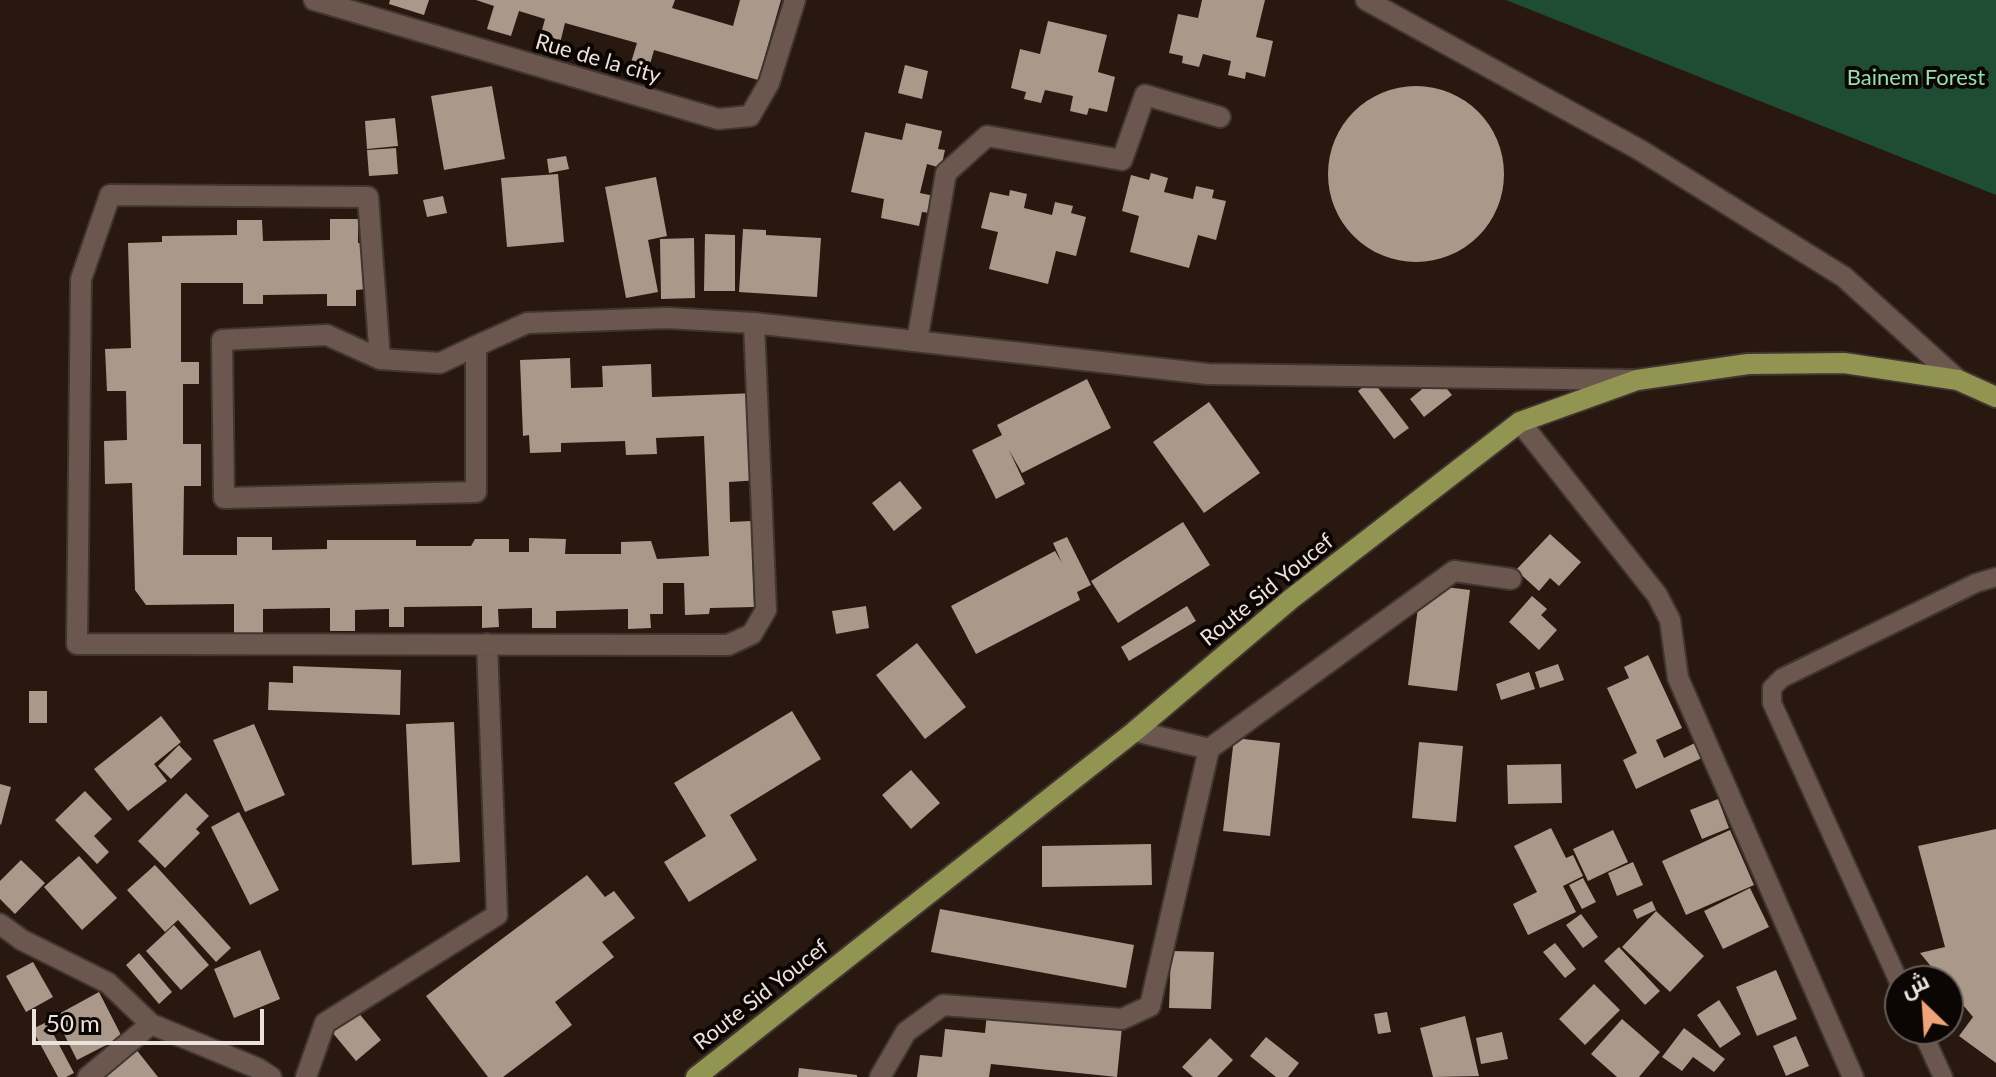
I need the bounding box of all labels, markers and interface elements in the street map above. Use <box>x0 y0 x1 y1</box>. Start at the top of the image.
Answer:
street label: Rue de la city <box>532 29 664 89</box>
park label: Bainem Forest <box>1847 65 1985 91</box>
street label: Route Sid Youcef <box>1195 528 1339 652</box>
street label: Route Sid Youcef <box>688 934 834 1056</box>
north arrow <box>1884 965 1964 1045</box>
text: ش <box>1896 966 1933 1003</box>
scale bar <box>36 993 268 1043</box>
text: 50 m <box>46 1008 100 1037</box>

